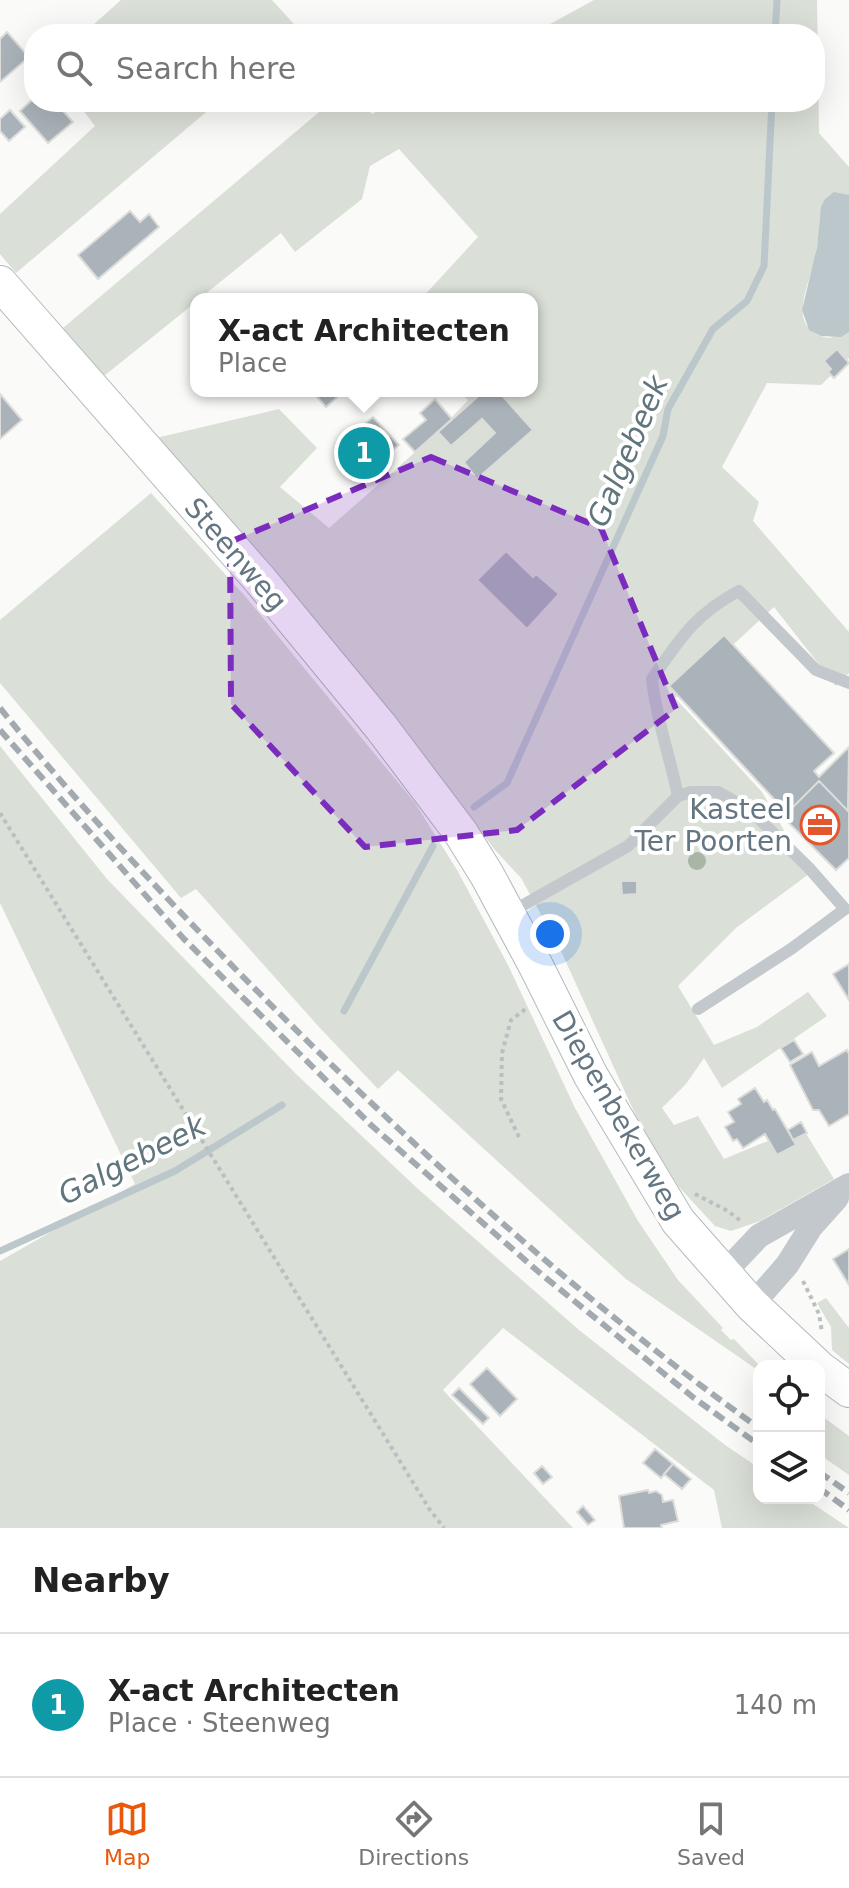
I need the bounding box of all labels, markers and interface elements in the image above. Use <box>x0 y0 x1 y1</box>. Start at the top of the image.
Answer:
search box <box>24 24 825 112</box>
icon: search <box>52 46 96 90</box>
text: Search here <box>116 51 296 86</box>
popup <box>190 293 538 397</box>
text: X-act Architecten <box>218 313 510 348</box>
text: Place <box>218 348 287 378</box>
water label: Galgebeek <box>580 368 676 532</box>
pin: 1 <box>338 423 390 483</box>
street label: Steenweg <box>178 491 294 618</box>
place label: Kasteel Ter Poorten <box>633 793 792 858</box>
office icon: Kasteel Ter Poorten <box>799 804 841 846</box>
your location <box>530 914 570 954</box>
street label: Diepenbekerweg <box>545 1005 692 1226</box>
water label: Galgebeek <box>52 1107 213 1212</box>
map controls <box>753 1360 825 1504</box>
button: locate <box>753 1360 825 1432</box>
button: layers <box>753 1432 825 1504</box>
text: Nearby <box>32 1560 170 1600</box>
text: X-act Architecten <box>108 1673 400 1708</box>
text: 1 <box>49 1690 67 1720</box>
text: 140 m <box>734 1690 817 1720</box>
text: Place · Steenweg <box>108 1708 331 1738</box>
tab: Map <box>104 1797 150 1870</box>
tab: Directions <box>358 1797 469 1870</box>
tab: Saved <box>677 1797 745 1870</box>

